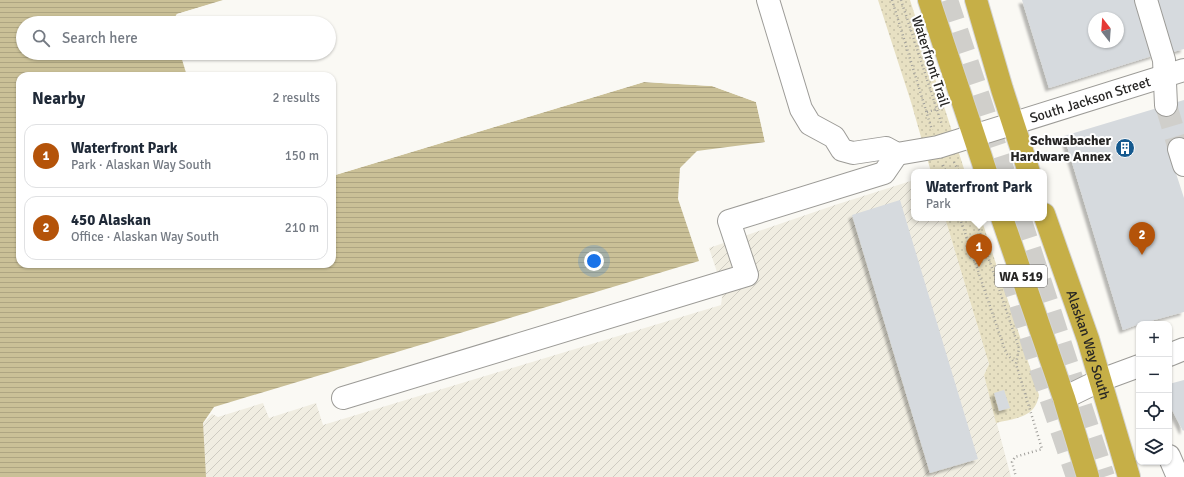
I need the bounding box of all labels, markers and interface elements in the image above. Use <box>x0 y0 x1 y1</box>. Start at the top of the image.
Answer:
north arrow <box>1088 12 1124 48</box>
street label: Waterfront Trail <box>908 13 953 109</box>
search box <box>16 16 336 60</box>
icon: search <box>30 27 52 49</box>
text: Search here <box>62 29 138 47</box>
street label: South Jackson Street <box>1028 73 1153 127</box>
text: Nearby <box>32 88 85 109</box>
text: 2 results <box>272 90 320 106</box>
place label: Schwabacher Hardware Annex <box>1010 132 1111 165</box>
building icon: Schwabacher Hardware Annex <box>1114 137 1136 159</box>
text: Waterfront Park <box>71 139 178 157</box>
text: 1 <box>42 148 50 164</box>
text: 150 m <box>285 148 319 164</box>
text: Park · Alaskan Way South <box>71 157 211 173</box>
popup <box>911 169 1047 221</box>
text: Waterfront Park <box>926 178 1032 196</box>
text: Park <box>926 196 951 212</box>
text: 450 Alaskan <box>71 211 151 229</box>
text: 2 <box>42 220 50 236</box>
text: 210 m <box>285 220 319 236</box>
pin: 2 <box>1129 222 1155 255</box>
text: Office · Alaskan Way South <box>71 229 219 245</box>
pin: 1 <box>966 234 992 267</box>
your location <box>584 251 604 271</box>
road number: WA 519 <box>995 265 1047 287</box>
street label: Alaskan Way South <box>1062 288 1113 401</box>
map controls <box>1136 321 1172 465</box>
button: + <box>1136 321 1172 357</box>
button: − <box>1136 357 1172 393</box>
button: locate <box>1136 393 1172 429</box>
button: layers <box>1136 429 1172 465</box>

